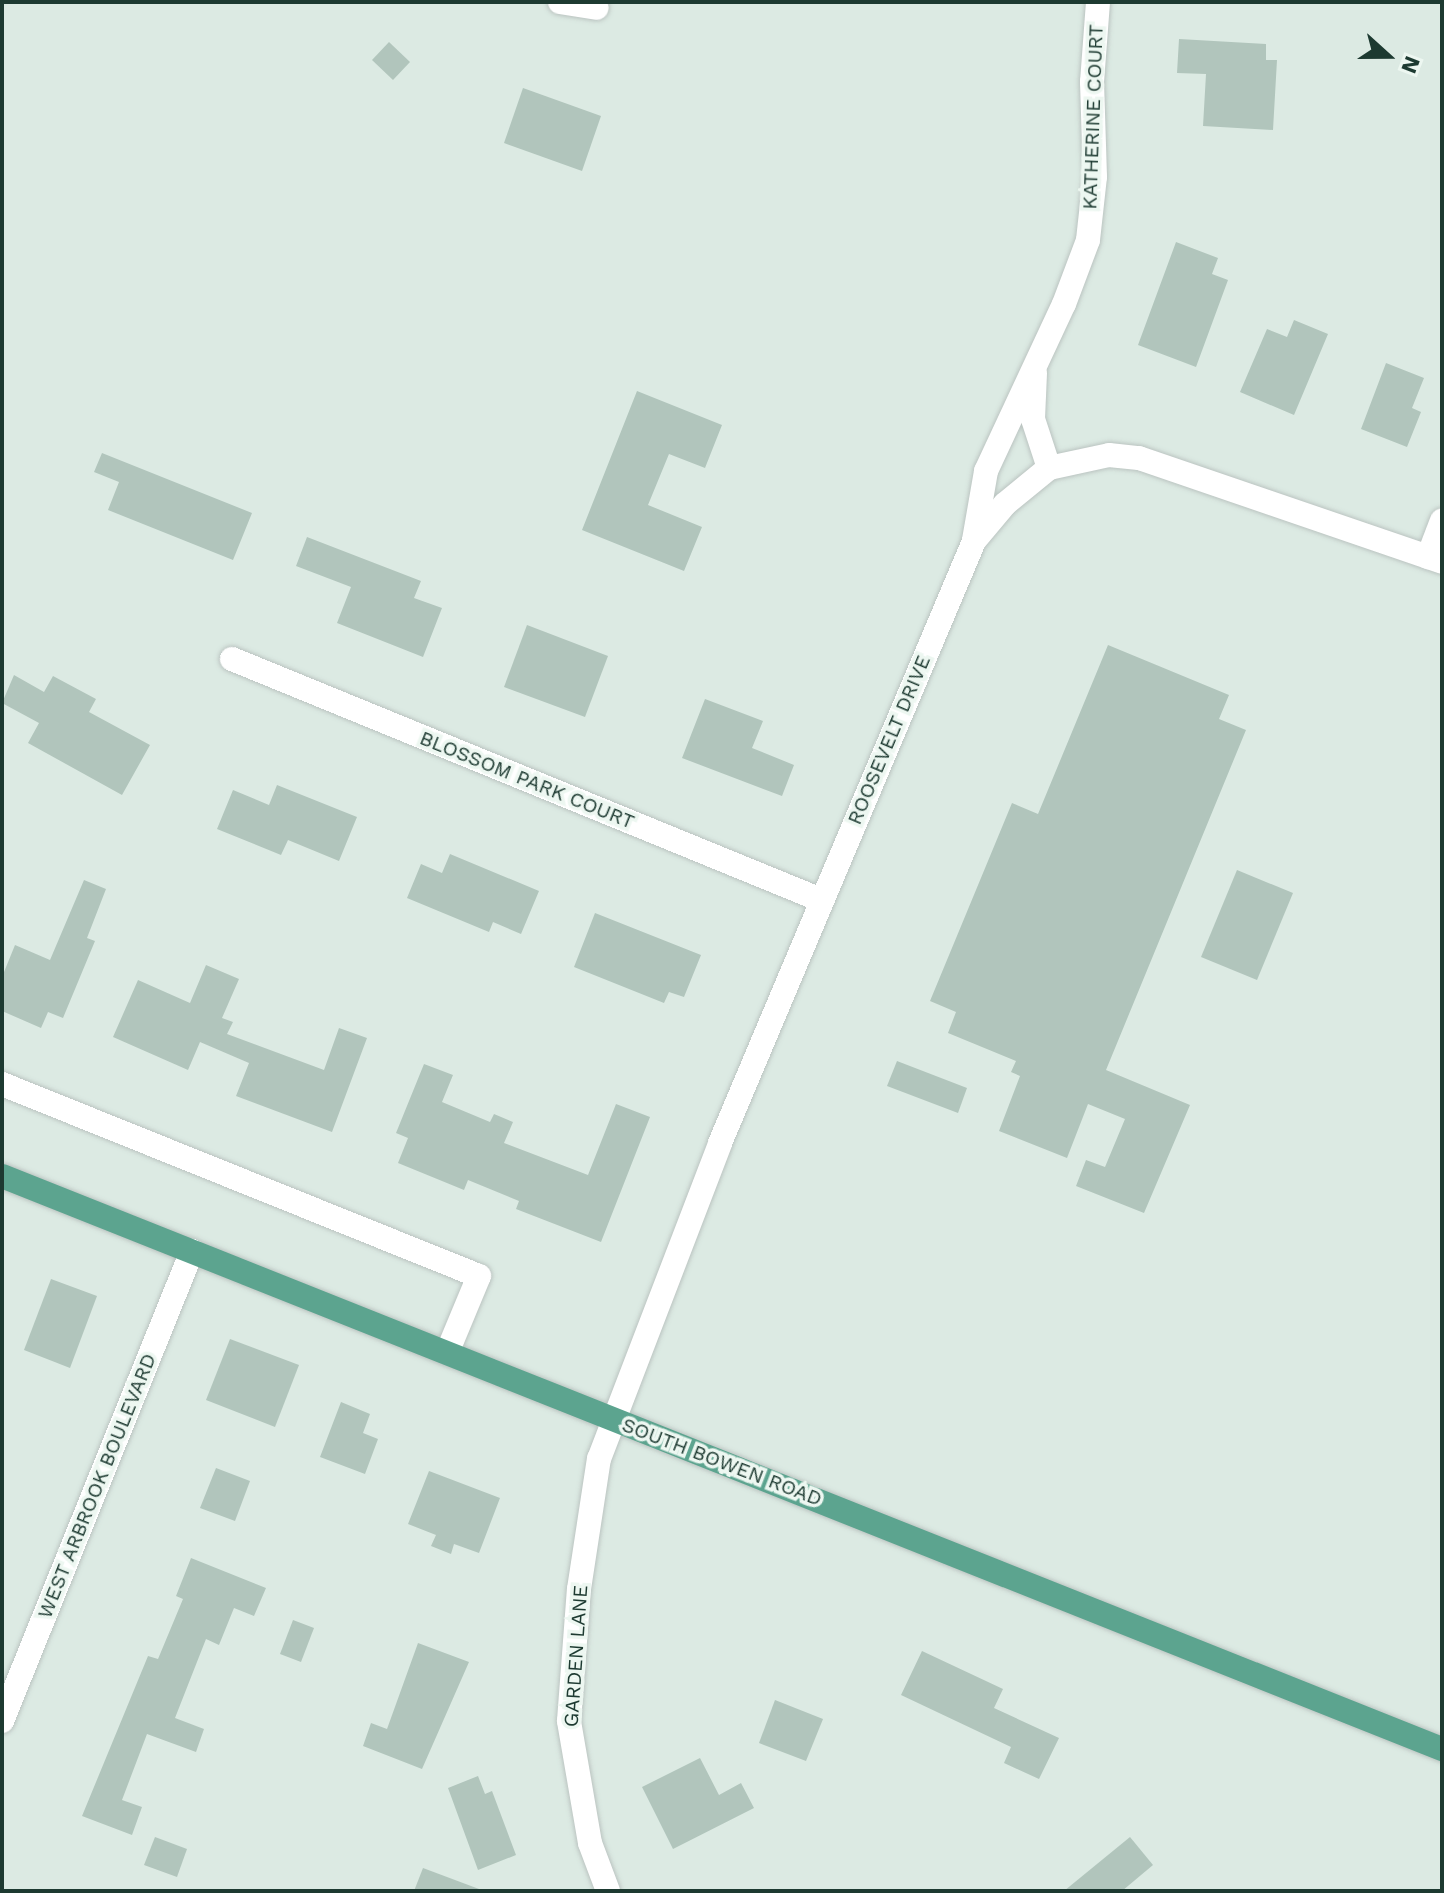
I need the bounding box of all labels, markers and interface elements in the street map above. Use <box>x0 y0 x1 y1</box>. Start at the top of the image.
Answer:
north arrow <box>1348 16 1428 96</box>
street label: KATHERINE COURT <box>1078 24 1108 210</box>
text: N <box>1396 53 1425 77</box>
street label: ROOSEVELT DRIVE <box>842 652 936 828</box>
street label: BLOSSOM PARK COURT <box>416 726 638 834</box>
street label: WEST ARBROOK BOULEVARD <box>32 1349 162 1623</box>
street label: SOUTH BOWEN ROAD <box>619 1413 825 1511</box>
street label: GARDEN LANE <box>559 1584 593 1728</box>

